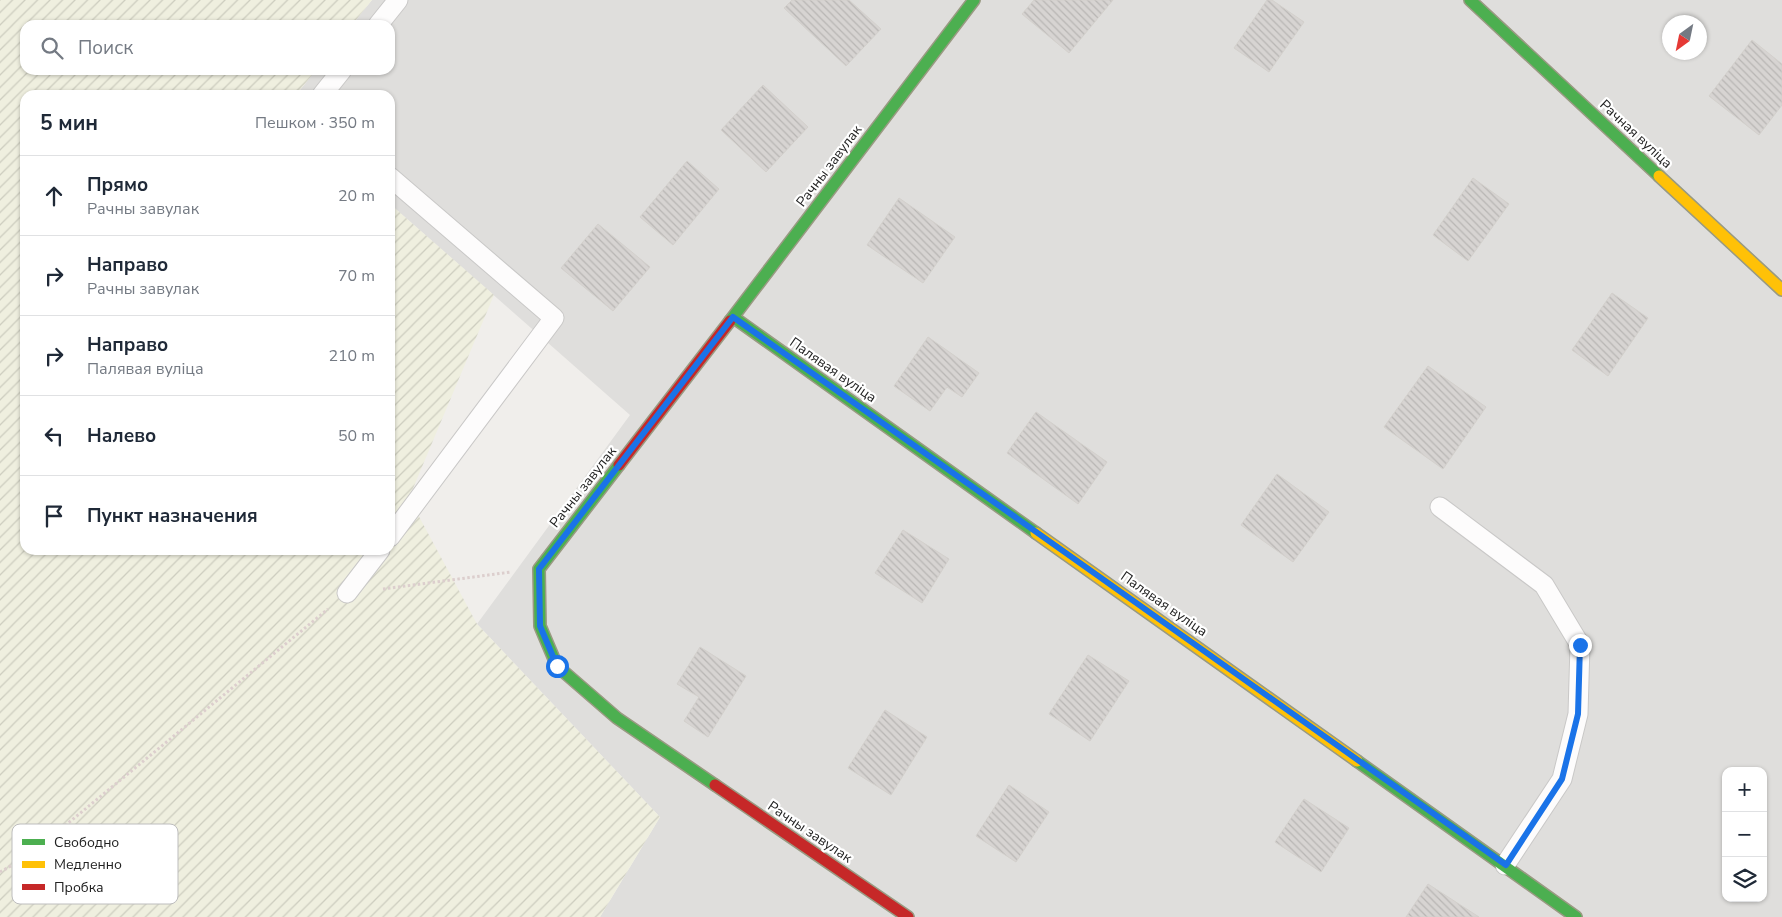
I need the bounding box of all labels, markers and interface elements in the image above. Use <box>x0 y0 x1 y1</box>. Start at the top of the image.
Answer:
north arrow <box>1662 15 1707 60</box>
search box <box>20 20 395 75</box>
icon: search <box>38 34 66 62</box>
text: Поиск <box>78 35 133 61</box>
street label: Рачная вуліца <box>1596 95 1676 173</box>
text: 5 мин <box>40 109 98 137</box>
text: Пешком · 350 m <box>255 112 375 134</box>
street label: Рачны завулак <box>792 121 866 211</box>
text: Прямо <box>87 172 148 198</box>
icon: ahead <box>40 182 68 210</box>
text: 20 m <box>338 185 375 207</box>
text: Рачны завулак <box>87 198 199 220</box>
text: Направо <box>87 252 168 278</box>
icon: right <box>40 262 68 290</box>
text: 70 m <box>338 265 375 287</box>
text: Рачны завулак <box>87 278 199 300</box>
text: Направо <box>87 332 168 358</box>
street label: Палявая вуліца <box>786 333 880 407</box>
icon: right <box>40 342 68 370</box>
text: 210 m <box>328 345 375 367</box>
text: Палявая вуліца <box>87 358 204 380</box>
icon: left <box>40 422 68 450</box>
text: Налево <box>87 423 156 449</box>
text: 50 m <box>338 425 375 447</box>
street label: Рачны завулак <box>545 442 621 531</box>
icon: arrive <box>40 502 68 530</box>
text: Пункт назначения <box>87 503 258 529</box>
street label: Палявая вуліца <box>1117 567 1211 641</box>
route end <box>1569 634 1592 657</box>
route start <box>546 655 569 678</box>
map controls <box>1722 767 1767 902</box>
button: + <box>1722 767 1767 812</box>
street label: Рачны завулак <box>764 797 856 868</box>
button: − <box>1722 812 1767 857</box>
legend <box>12 824 178 904</box>
text: Свободно <box>54 833 119 852</box>
text: Медленно <box>54 855 122 874</box>
button: layers <box>1722 857 1767 902</box>
text: Пробка <box>54 878 104 897</box>

